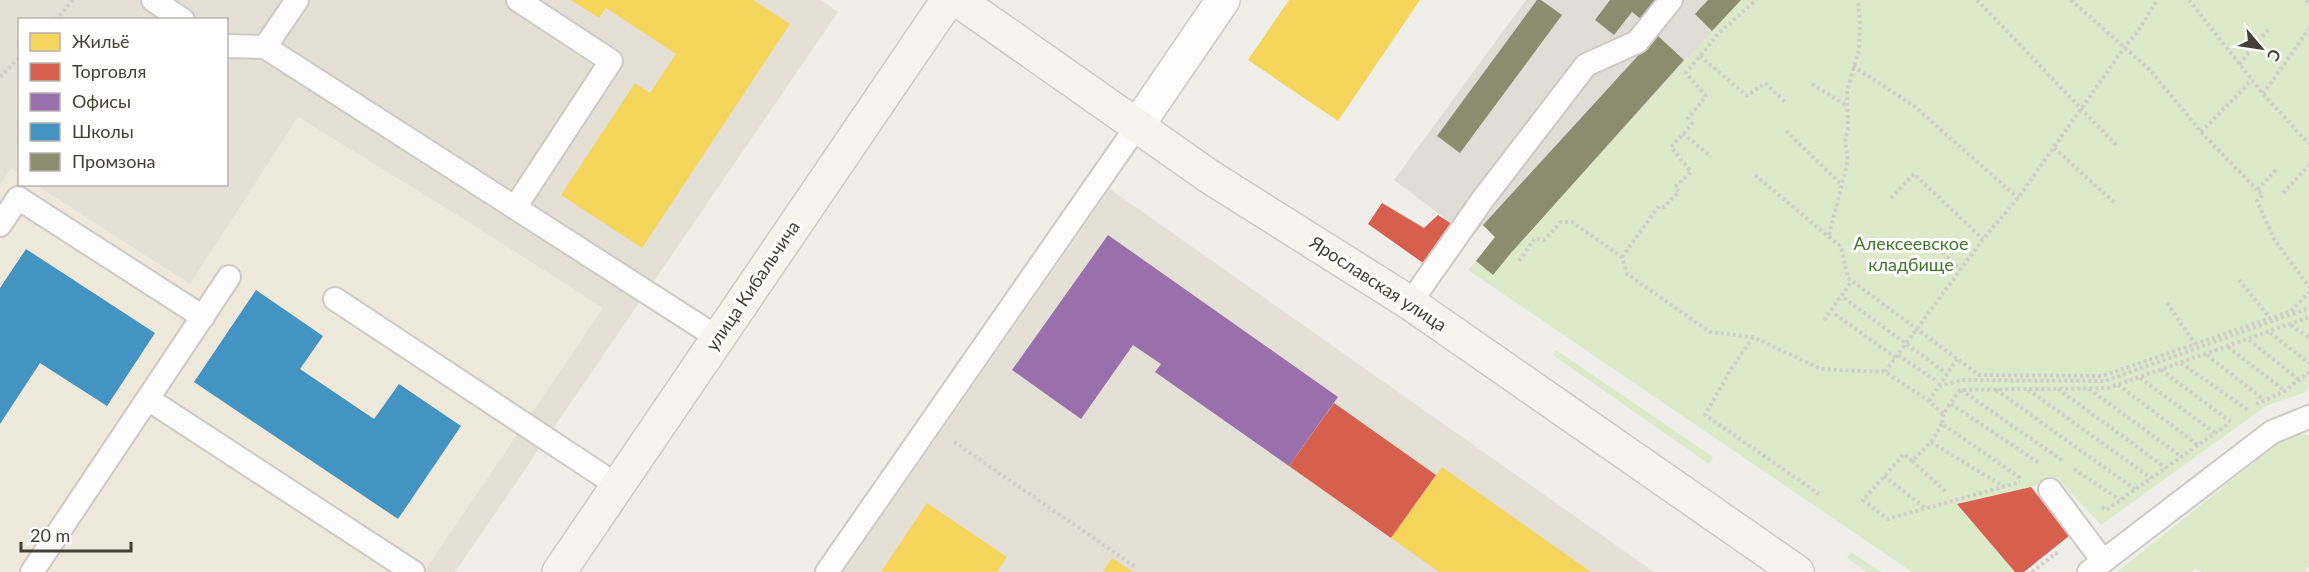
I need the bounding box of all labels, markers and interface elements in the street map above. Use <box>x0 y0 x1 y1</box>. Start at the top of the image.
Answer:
legend <box>18 18 228 186</box>
north arrow <box>2231 18 2291 78</box>
text: Жильё <box>72 30 130 52</box>
text: С <box>2263 46 2285 65</box>
text: Торговля <box>72 60 146 82</box>
text: Офисы <box>72 90 131 112</box>
text: Школы <box>72 120 134 142</box>
text: Промзона <box>72 150 155 172</box>
street label: улица Кибальчича <box>700 216 804 355</box>
street label: Ярославская улица <box>1305 230 1451 336</box>
park label: Алексеевское кладбище <box>1854 232 1968 275</box>
scale bar <box>21 515 130 553</box>
text: 20 m <box>30 524 70 546</box>

